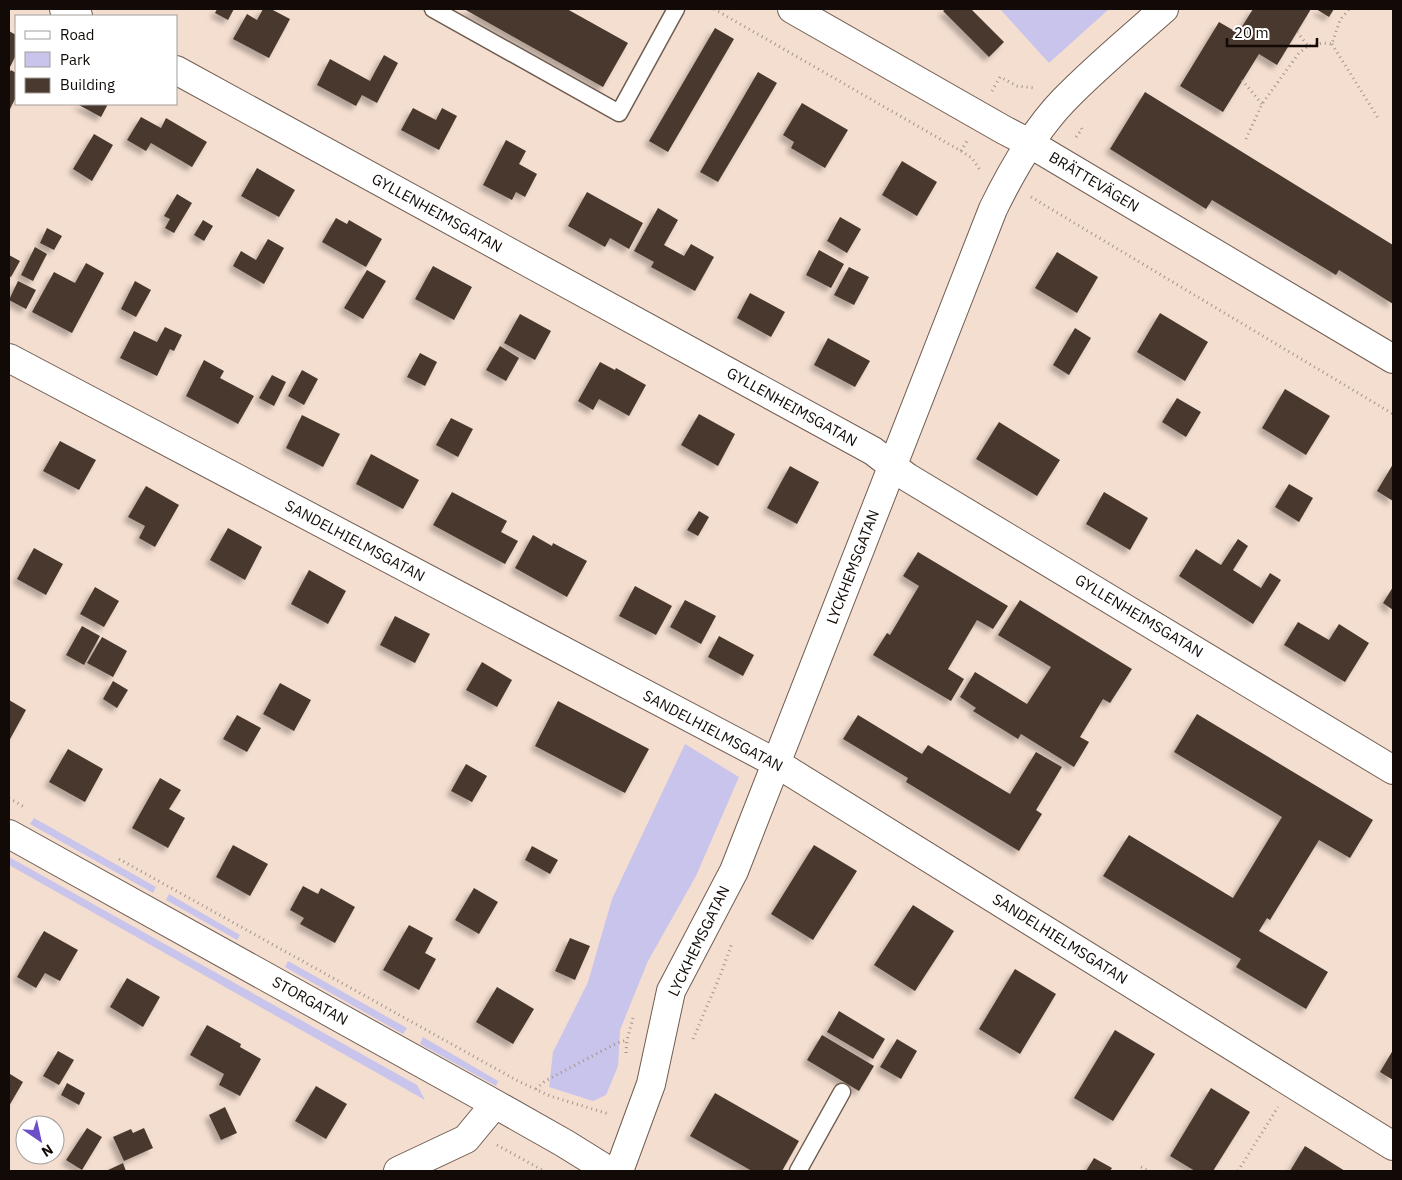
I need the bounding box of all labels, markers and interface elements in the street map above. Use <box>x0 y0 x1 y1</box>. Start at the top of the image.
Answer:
legend <box>15 15 178 105</box>
scale bar <box>1227 15 1317 47</box>
text: 20 m <box>1234 23 1269 42</box>
text: Road <box>60 25 95 44</box>
text: Park <box>60 50 90 69</box>
text: Building <box>60 75 115 94</box>
street label: BRÄTTEVÄGEN <box>1046 147 1143 216</box>
street label: GYLLENHEIMSGATAN <box>369 169 506 256</box>
street label: GYLLENHEIMSGATAN <box>724 363 861 450</box>
street label: SANDELHIELMSGATAN <box>282 496 429 586</box>
street label: LYCKHEMSGATAN <box>822 507 883 627</box>
street label: GYLLENHEIMSGATAN <box>1072 570 1207 661</box>
street label: SANDELHIELMSGATAN <box>640 686 787 776</box>
street label: LYCKHEMSGATAN <box>664 882 734 999</box>
street label: SANDELHIELMSGATAN <box>989 889 1131 988</box>
street label: STORGATAN <box>269 972 351 1029</box>
north arrow <box>15 1115 65 1165</box>
text: N <box>38 1140 57 1161</box>

